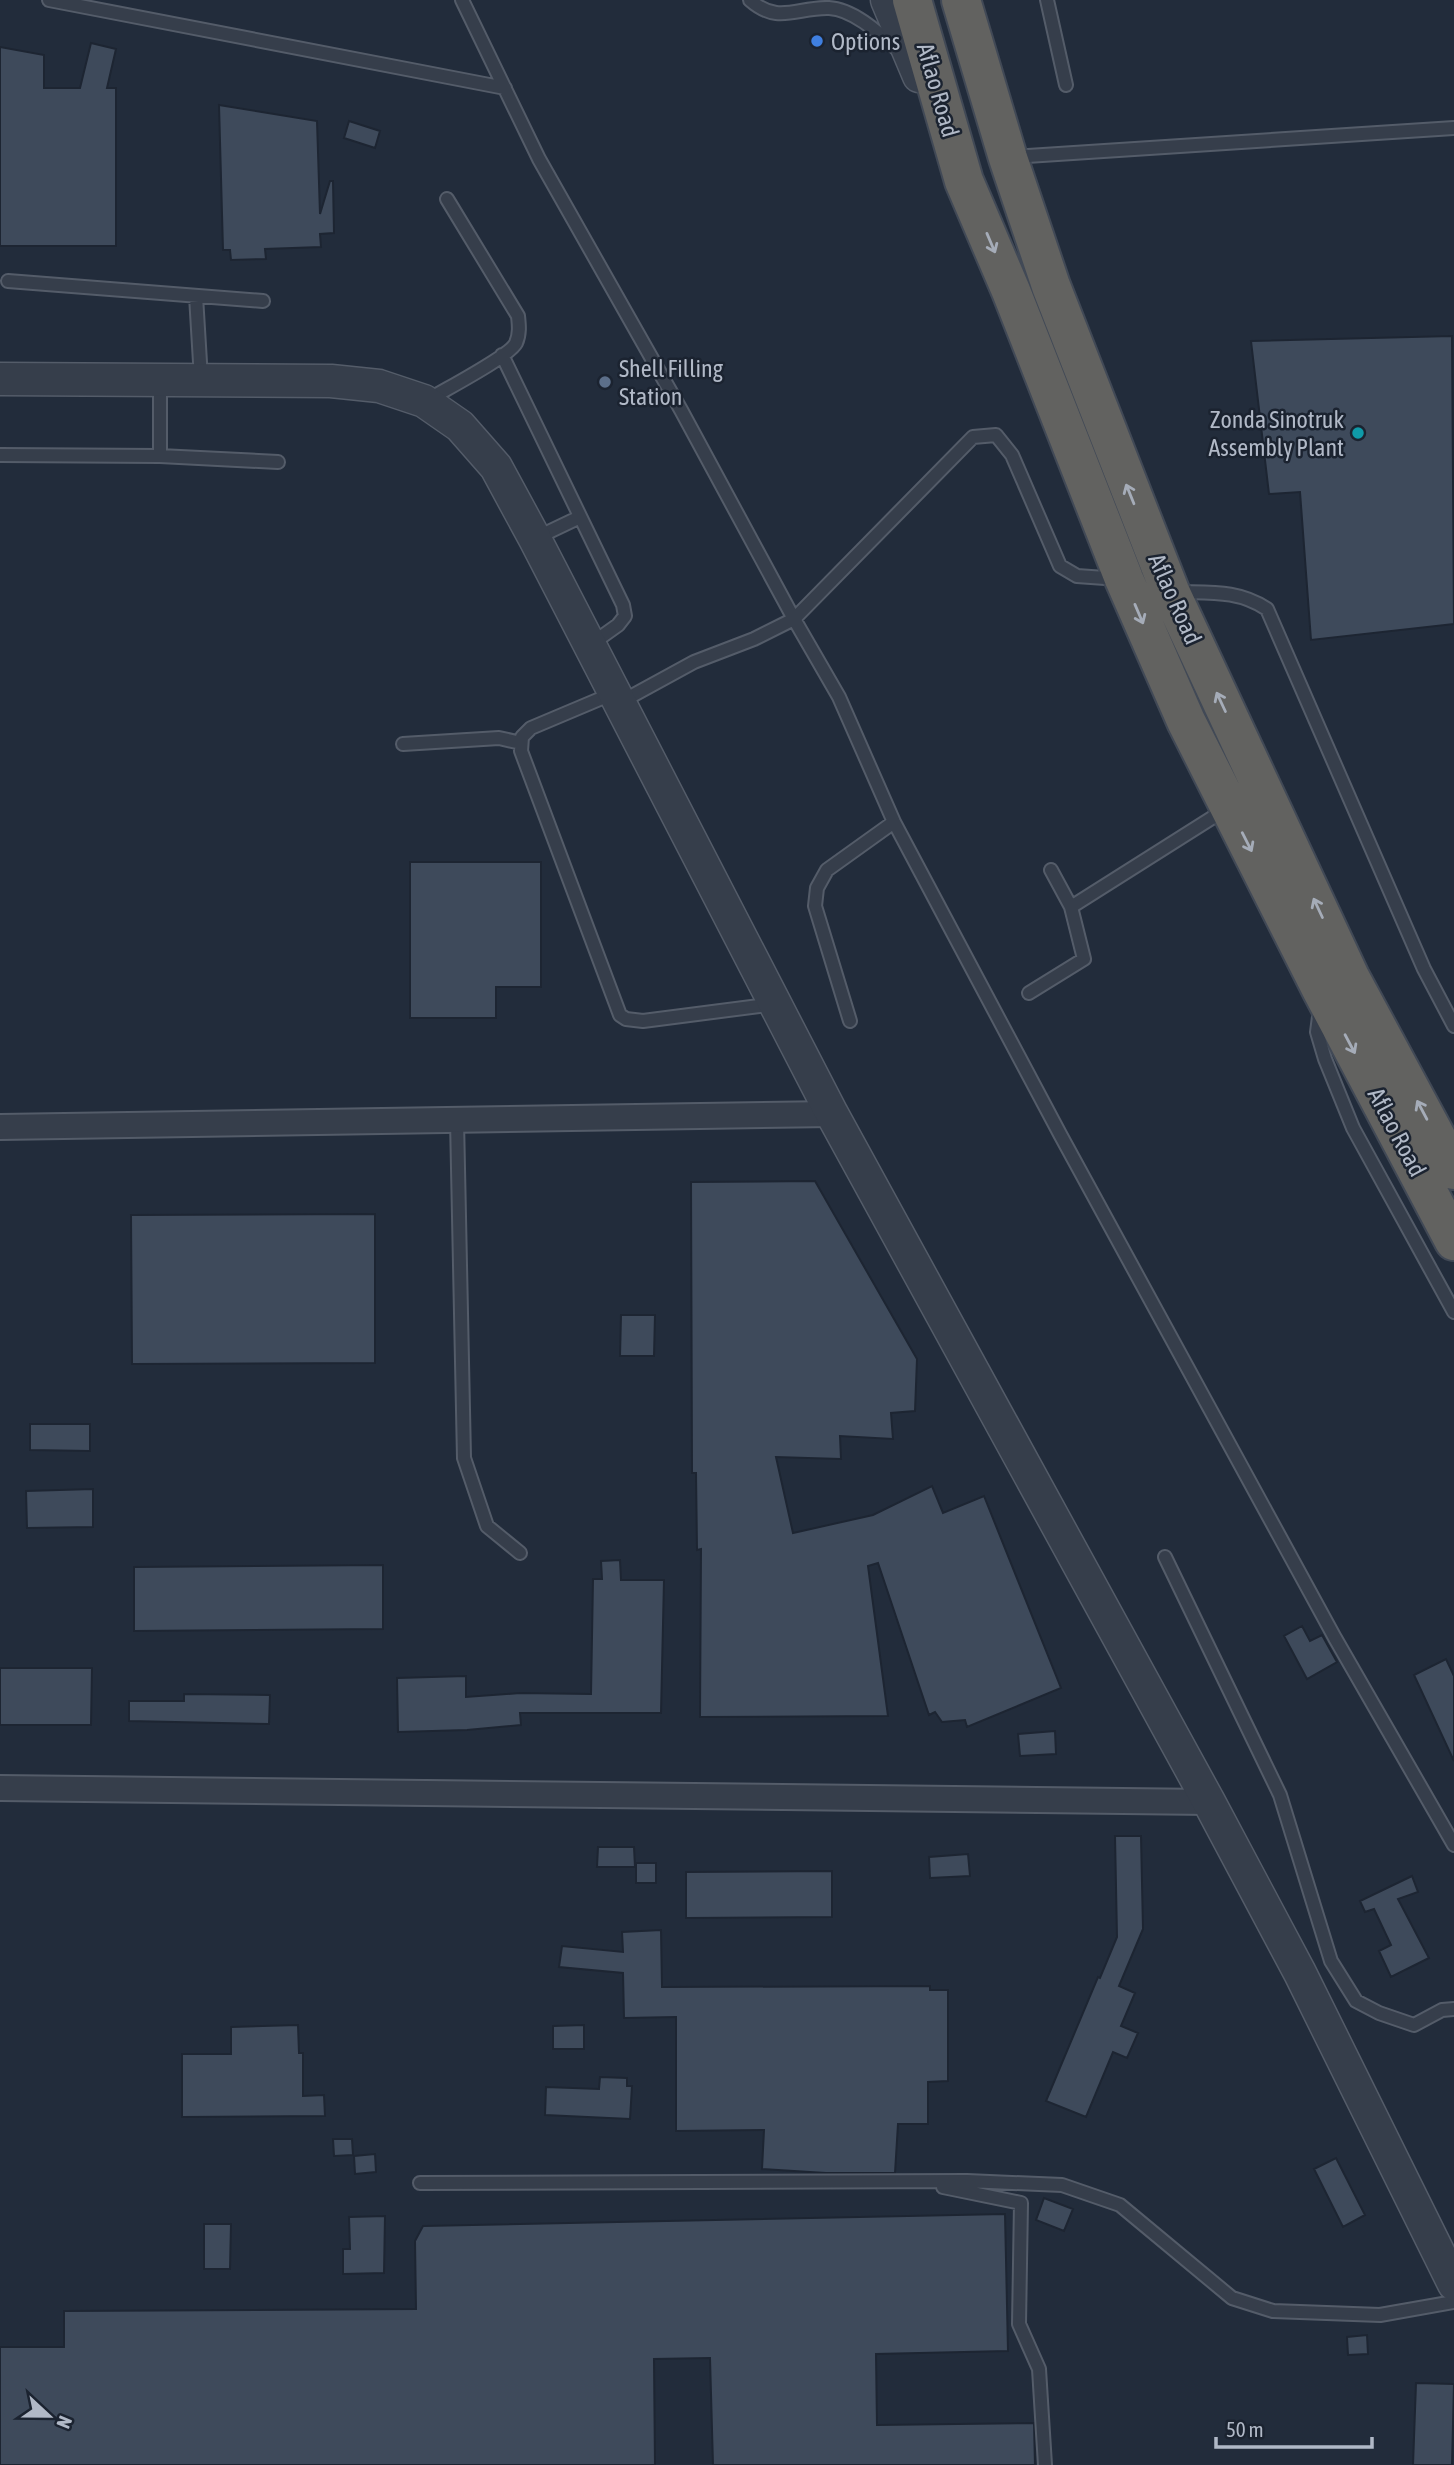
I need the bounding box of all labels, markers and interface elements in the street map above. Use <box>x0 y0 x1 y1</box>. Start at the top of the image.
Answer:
place label: Options <box>831 28 900 55</box>
marker: Options <box>809 33 825 49</box>
street label: Aflao Road <box>912 40 964 140</box>
one-way arrow <box>985 232 998 254</box>
place label: Shell Filling Station <box>619 355 724 410</box>
marker: Shell Filling Station <box>597 374 613 390</box>
place label: Zonda Sinotruk Assembly Plant <box>1209 406 1344 461</box>
marker: Zonda Sinotruk Assembly Plant <box>1350 425 1366 441</box>
one-way arrow <box>1123 483 1136 505</box>
street label: Aflao Road <box>1143 550 1207 648</box>
one-way arrow <box>1133 603 1146 624</box>
one-way arrow <box>1214 692 1228 713</box>
one-way arrow <box>1240 831 1254 852</box>
one-way arrow <box>1311 898 1324 919</box>
one-way arrow <box>1344 1033 1357 1054</box>
street label: Aflao Road <box>1362 1083 1432 1181</box>
one-way arrow <box>1415 1100 1428 1121</box>
north arrow <box>14 2381 84 2451</box>
scale bar <box>1216 2406 1372 2450</box>
text: N <box>52 2413 77 2432</box>
text: 50 m <box>1226 2417 1264 2441</box>

